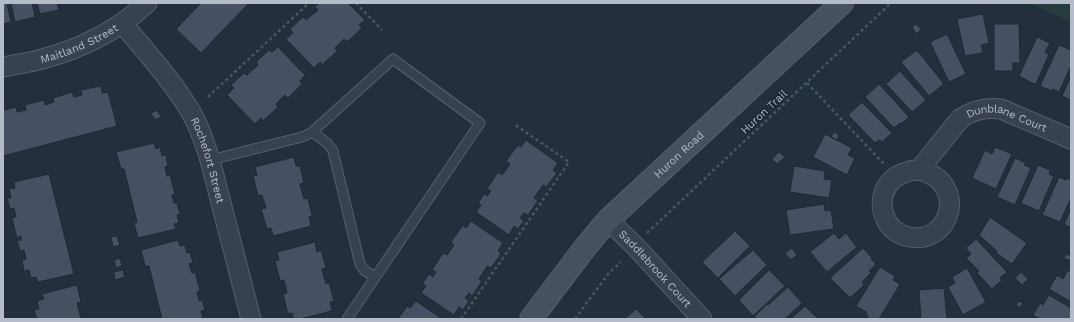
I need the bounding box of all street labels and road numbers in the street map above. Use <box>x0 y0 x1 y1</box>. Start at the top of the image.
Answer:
street label: Maitland Street <box>39 21 121 66</box>
street label: Huron Trail <box>738 87 790 137</box>
street label: Dunblane Court <box>964 102 1049 135</box>
street label: Rochefort Street <box>188 115 227 205</box>
street label: Huron Road <box>651 128 706 181</box>
street label: Saddlebrook Court <box>616 228 695 310</box>

